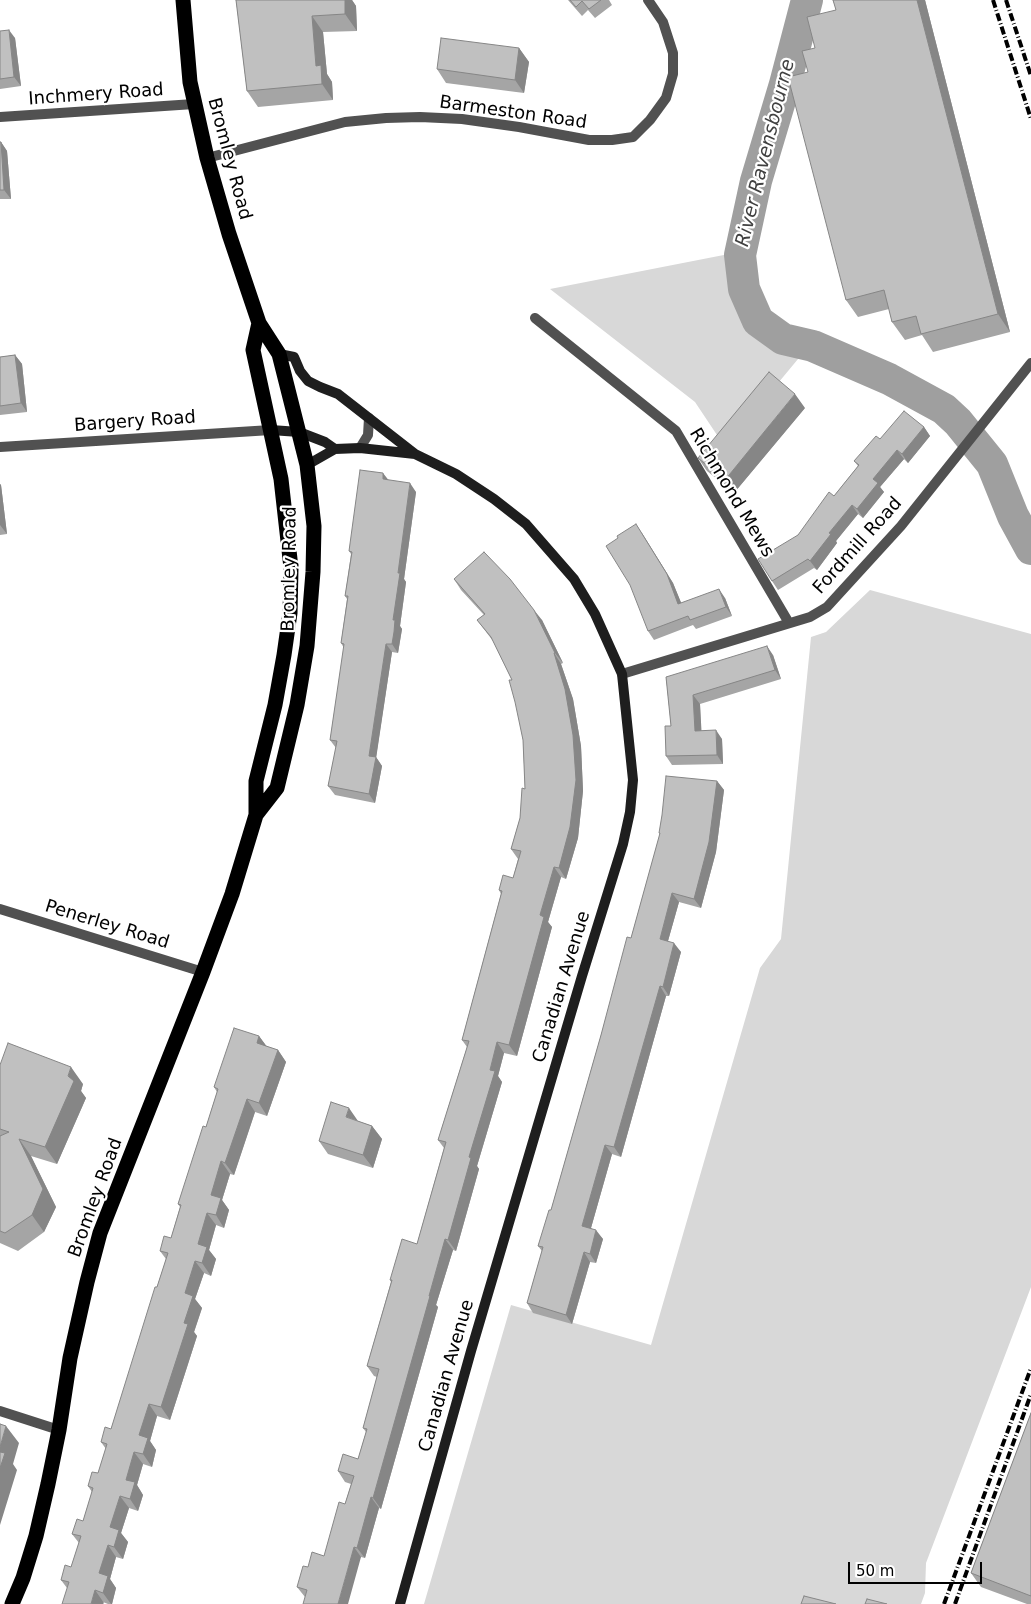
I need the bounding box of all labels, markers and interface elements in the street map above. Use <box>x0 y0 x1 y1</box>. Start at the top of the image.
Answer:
water label: River Ravensbourne <box>732 57 800 249</box>
street label: Inchmery Road <box>28 79 164 111</box>
street label: Barmeston Road <box>438 92 588 134</box>
street label: Bromley Road <box>202 96 256 222</box>
street label: Bargery Road <box>73 407 197 437</box>
street label: Richmond Mews <box>684 425 778 561</box>
street label: Fordmill Road <box>809 493 907 599</box>
street label: Bromley Road <box>278 506 302 632</box>
street label: Penerley Road <box>42 896 172 954</box>
street label: Canadian Avenue <box>529 909 595 1065</box>
street label: Bromley Road <box>64 1135 128 1261</box>
street label: Canadian Avenue <box>415 1297 479 1455</box>
scale bar <box>851 1552 985 1584</box>
text: 50 m <box>856 1562 894 1580</box>

